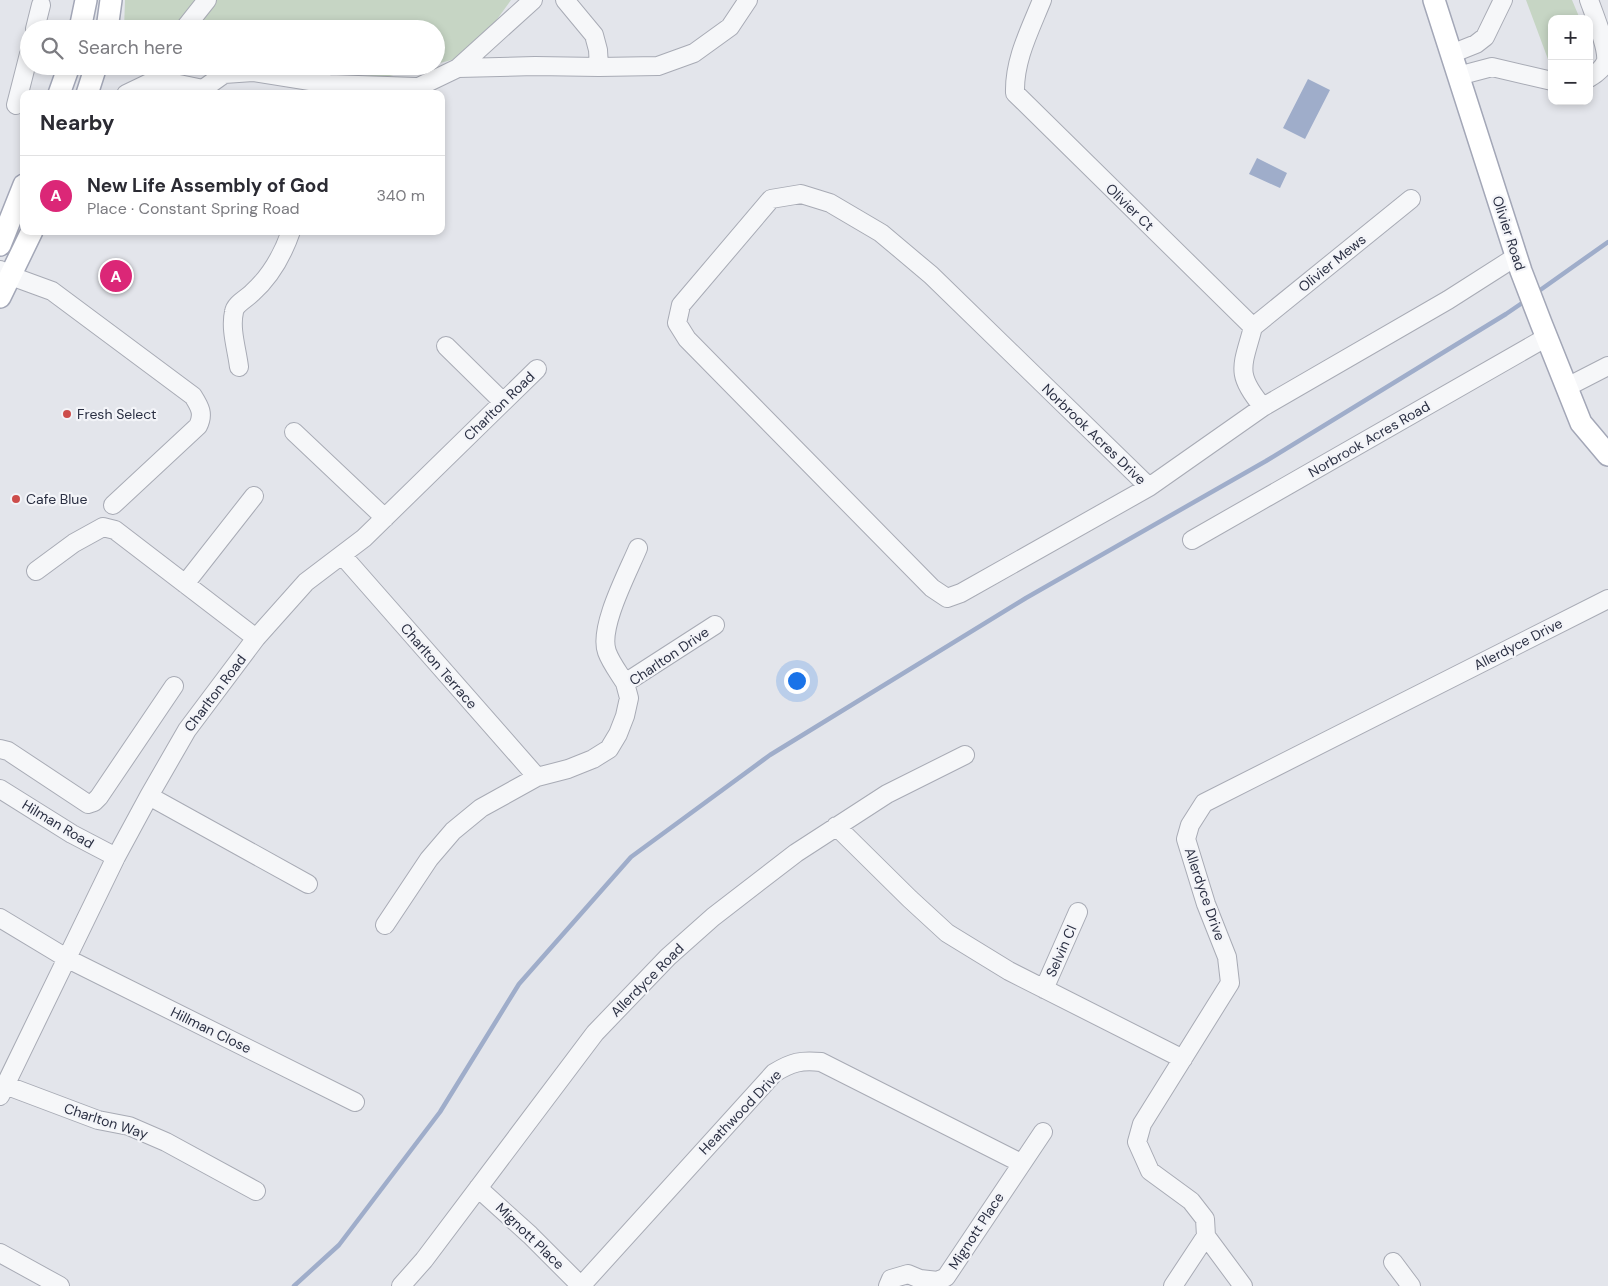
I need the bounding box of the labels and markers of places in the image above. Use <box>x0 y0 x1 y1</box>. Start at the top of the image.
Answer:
pin: A <box>100 257 132 295</box>
place label: Fresh Select <box>77 405 157 423</box>
marker: Fresh Select <box>61 408 73 420</box>
place label: Cafe Blue <box>26 490 87 508</box>
marker: Cafe Blue <box>10 493 22 505</box>

